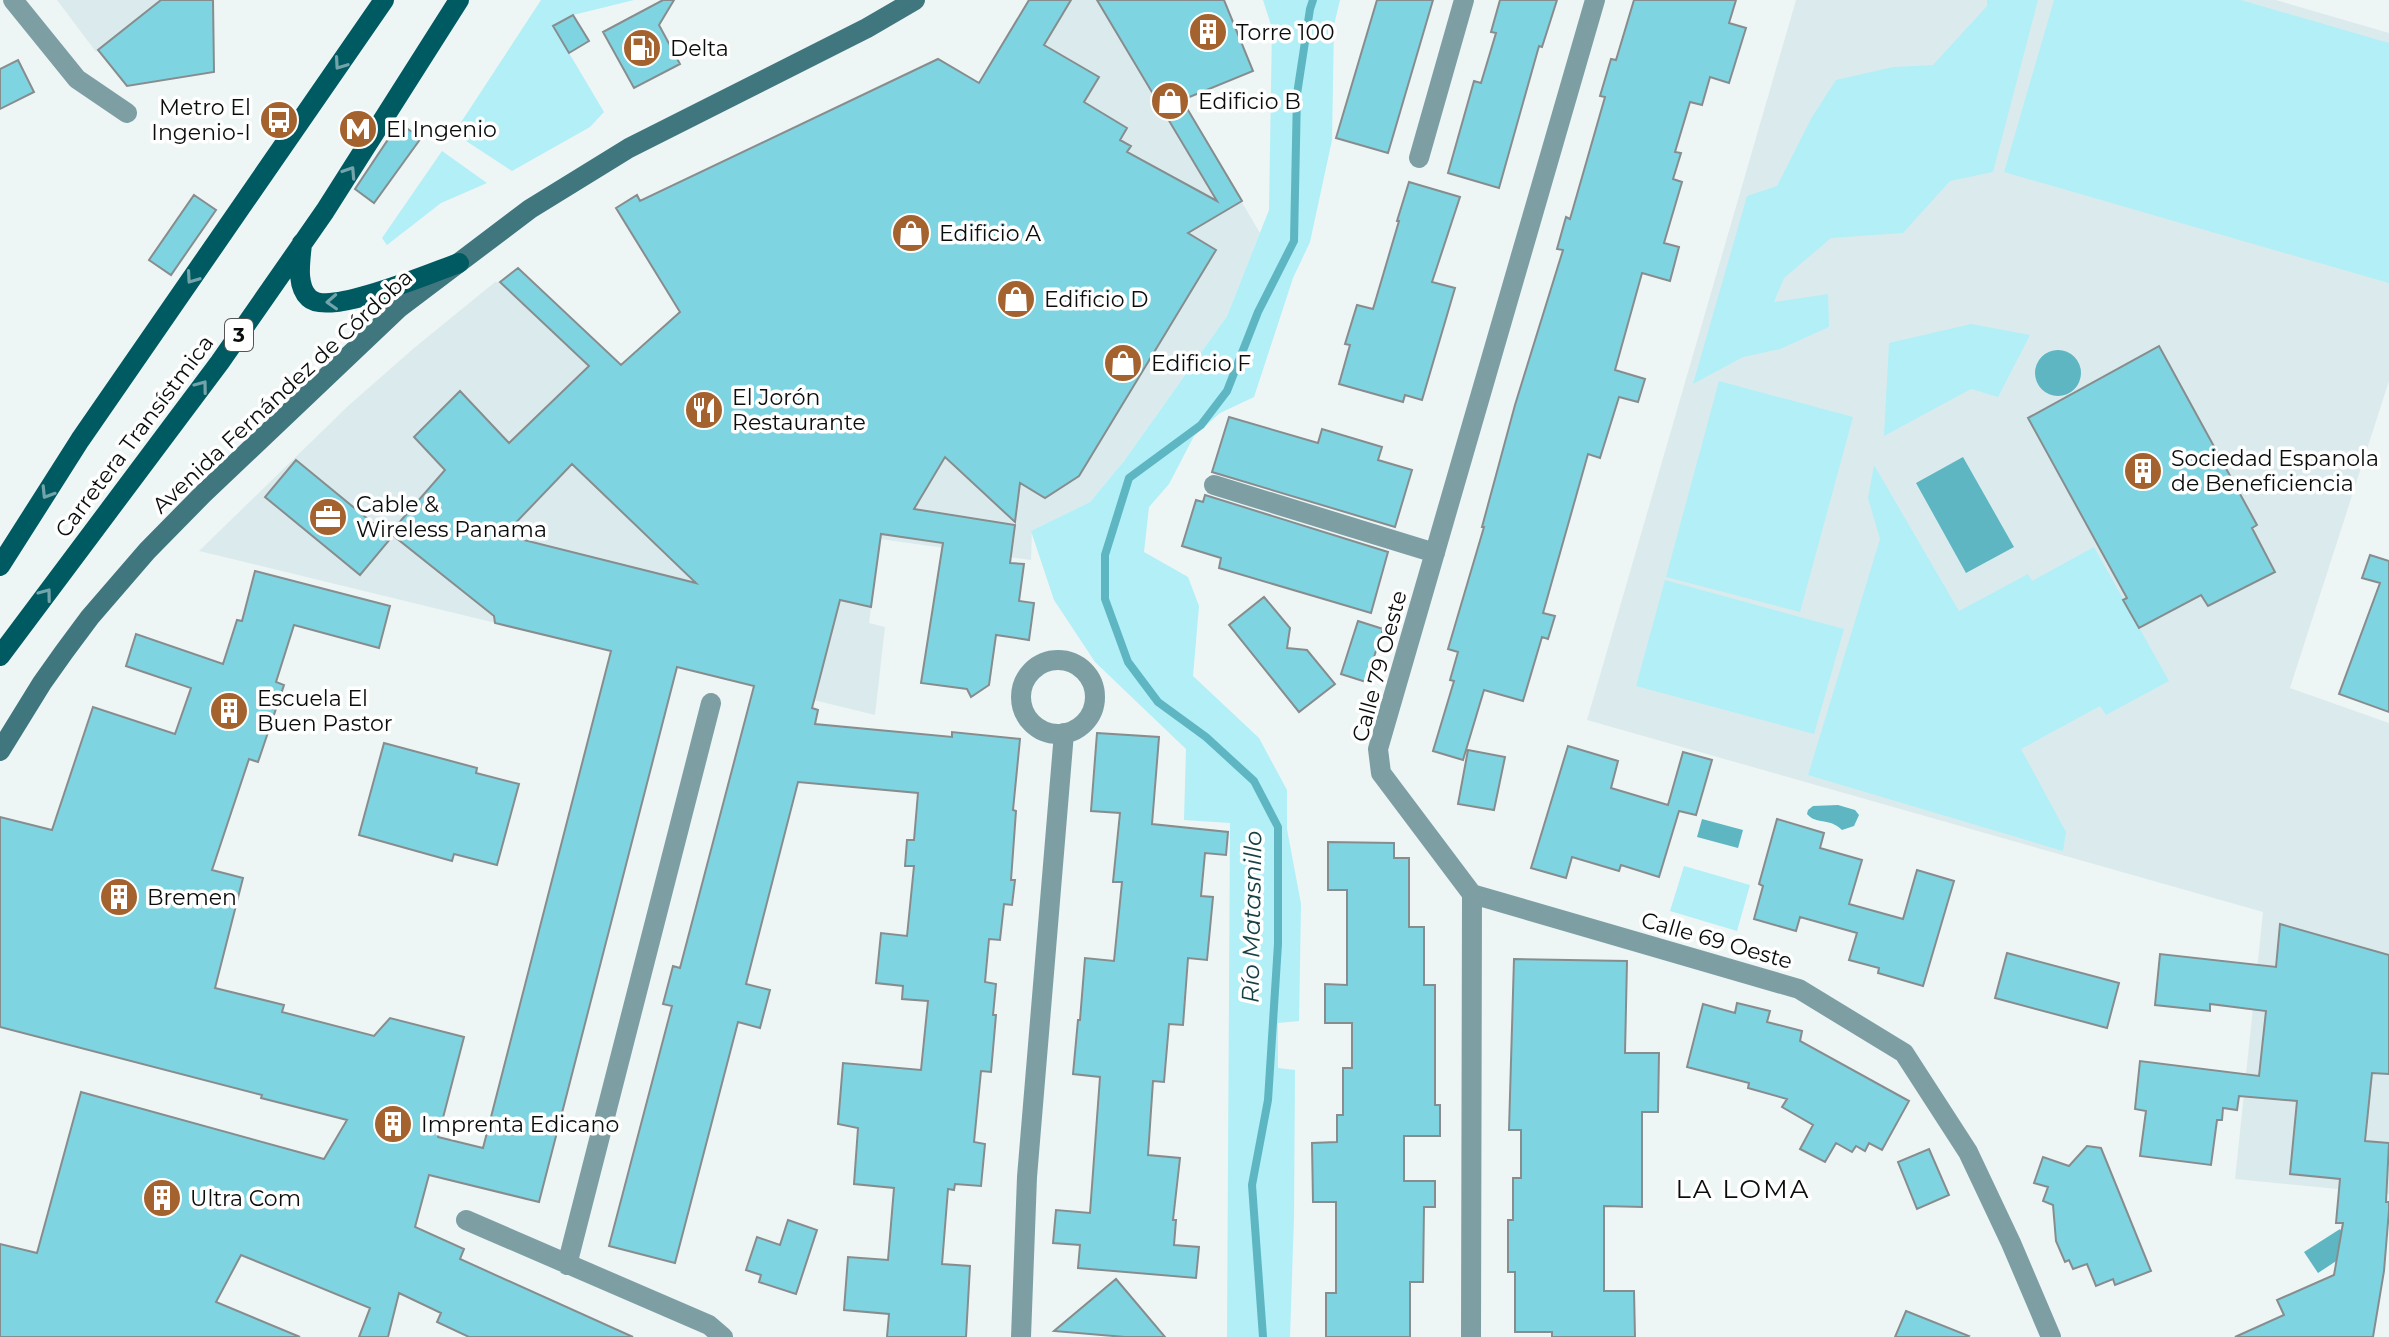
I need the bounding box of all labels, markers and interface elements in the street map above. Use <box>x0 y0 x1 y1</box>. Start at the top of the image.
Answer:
building icon: Torre 100 <box>1187 11 1229 53</box>
place label: Torre 100 <box>1236 19 1335 46</box>
fuel station icon: Delta <box>621 27 663 69</box>
place label: Delta <box>670 35 729 62</box>
one-way arrow <box>335 56 350 70</box>
shop icon: Edificio B <box>1149 80 1191 122</box>
place label: Edificio B <box>1198 88 1301 115</box>
place label: Metro El Ingenio-I <box>151 94 251 146</box>
bus stop icon: Metro El Ingenio-I <box>258 99 300 141</box>
metro station icon: El Ingenio <box>337 108 379 150</box>
place label: El Ingenio <box>386 116 497 143</box>
one-way arrow <box>340 166 355 180</box>
shop icon: Edificio A <box>890 212 932 254</box>
place label: Edificio A <box>939 220 1041 247</box>
street label: Avenida Fernández de Córdoba <box>147 264 418 519</box>
one-way arrow <box>187 270 202 284</box>
shop icon: Edificio D <box>995 278 1037 320</box>
place label: Edificio D <box>1044 286 1148 313</box>
one-way arrow <box>325 293 338 310</box>
road number: 3 <box>225 319 253 351</box>
street label: Carretera Transístmica <box>49 330 219 543</box>
shop icon: Edificio F <box>1102 342 1144 384</box>
place label: Edificio F <box>1151 350 1251 377</box>
one-way arrow <box>193 380 207 394</box>
place label: El Jorón Restaurante <box>732 384 866 436</box>
restaurant icon: El Jorón Restaurante <box>683 389 725 431</box>
place label: Sociedad Espanola de Beneficiencia <box>2171 445 2379 497</box>
building icon: Sociedad Espanola de Beneficiencia <box>2122 450 2164 492</box>
one-way arrow <box>41 485 56 499</box>
place label: Cable & Wireless Panama <box>356 491 547 543</box>
office icon: Cable & Wireless Panama <box>307 496 349 538</box>
street label: Calle 79 Oeste <box>1346 587 1413 745</box>
one-way arrow <box>37 588 51 602</box>
place label: Escuela El Buen Pastor <box>257 685 393 737</box>
building icon: Escuela El Buen Pastor <box>208 690 250 732</box>
water label: Río Matasnillo <box>1235 831 1268 1003</box>
building icon: Bremen <box>98 876 140 918</box>
place label: Bremen <box>147 884 237 911</box>
street label: Calle 69 Oeste <box>1638 906 1796 975</box>
building icon: Imprenta Edicano <box>372 1103 414 1145</box>
place label: Imprenta Edicano <box>421 1111 619 1138</box>
district label: LA LOMA <box>1675 1173 1811 1205</box>
building icon: Ultra Com <box>141 1177 183 1219</box>
place label: Ultra Com <box>190 1185 301 1212</box>

